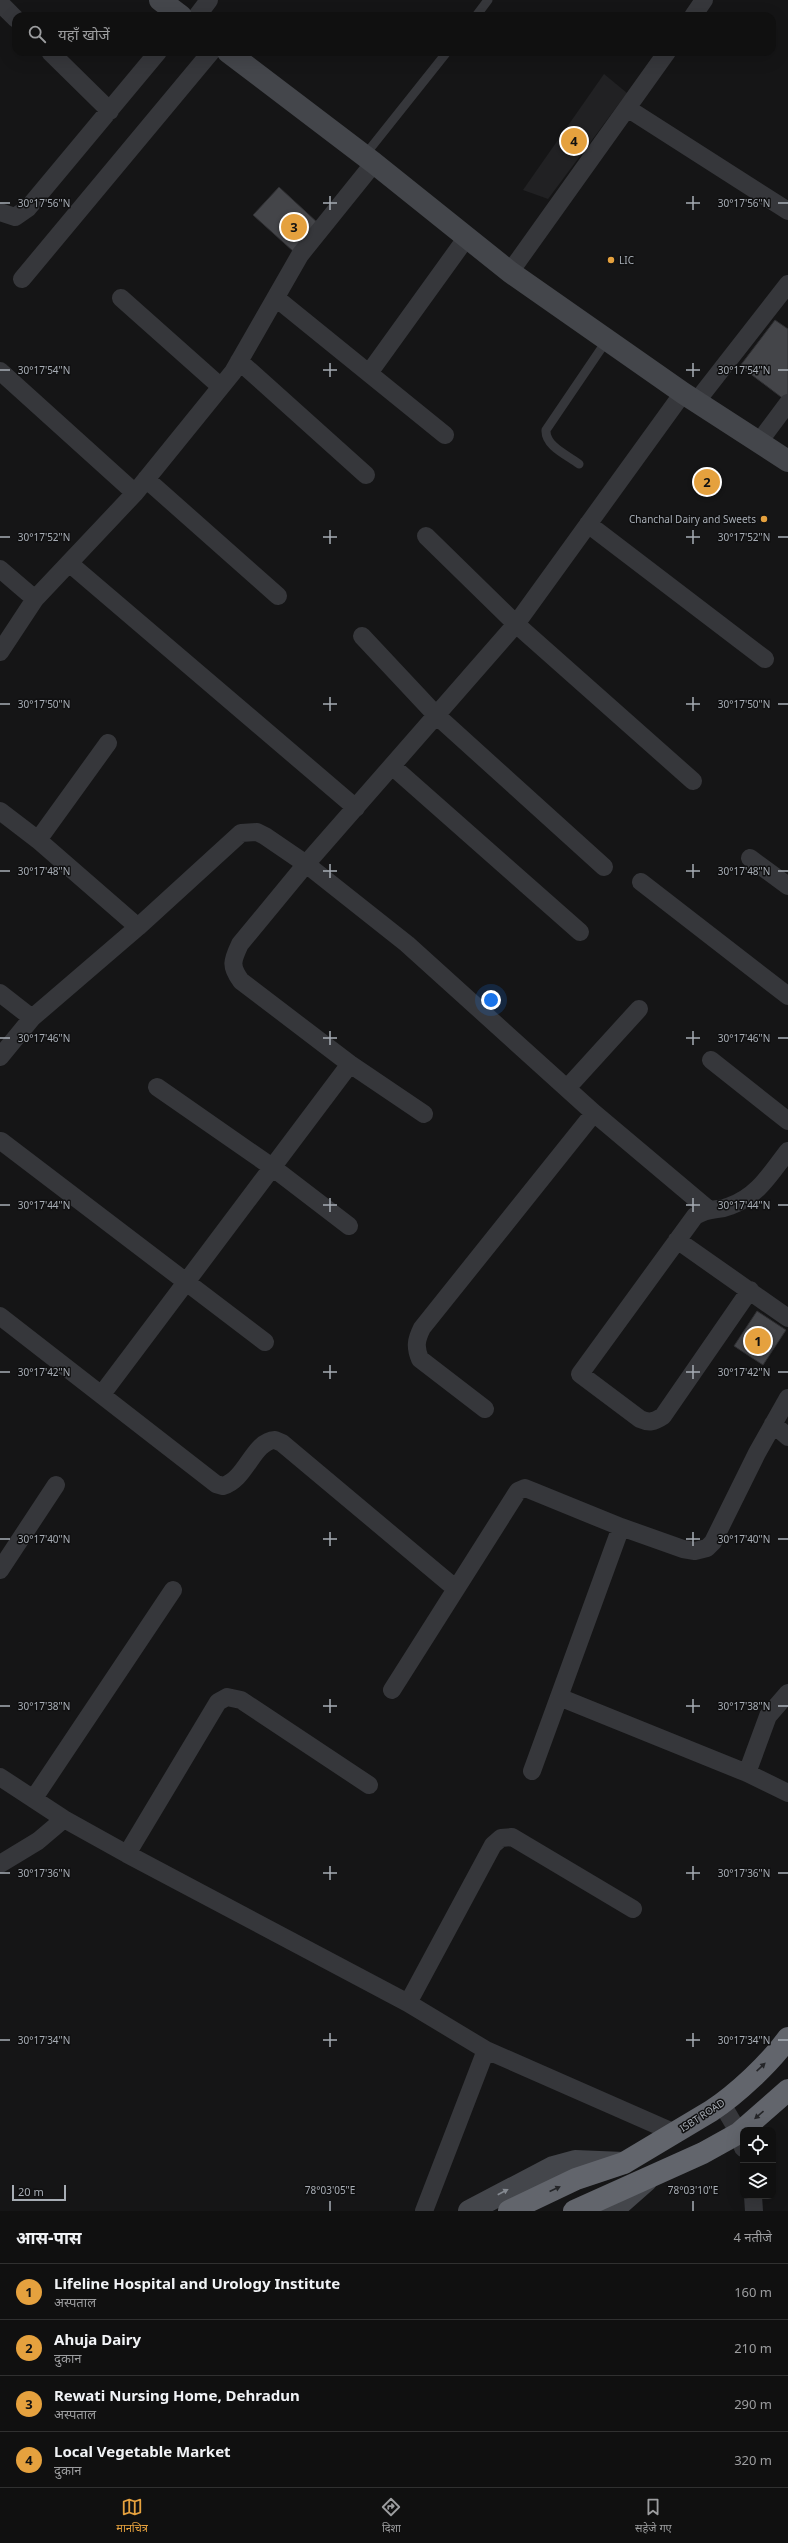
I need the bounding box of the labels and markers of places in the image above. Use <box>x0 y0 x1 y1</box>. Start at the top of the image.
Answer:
pin: 4 <box>561 126 587 156</box>
pin: 3 <box>281 212 307 242</box>
place label: LIC <box>619 253 635 267</box>
marker: LIC <box>606 255 616 265</box>
pin: 2 <box>694 467 720 497</box>
place label: Chanchal Dairy and Sweets <box>629 512 756 526</box>
marker: Chanchal Dairy and Sweets <box>759 514 769 524</box>
pin: 1 <box>745 1326 771 1356</box>

